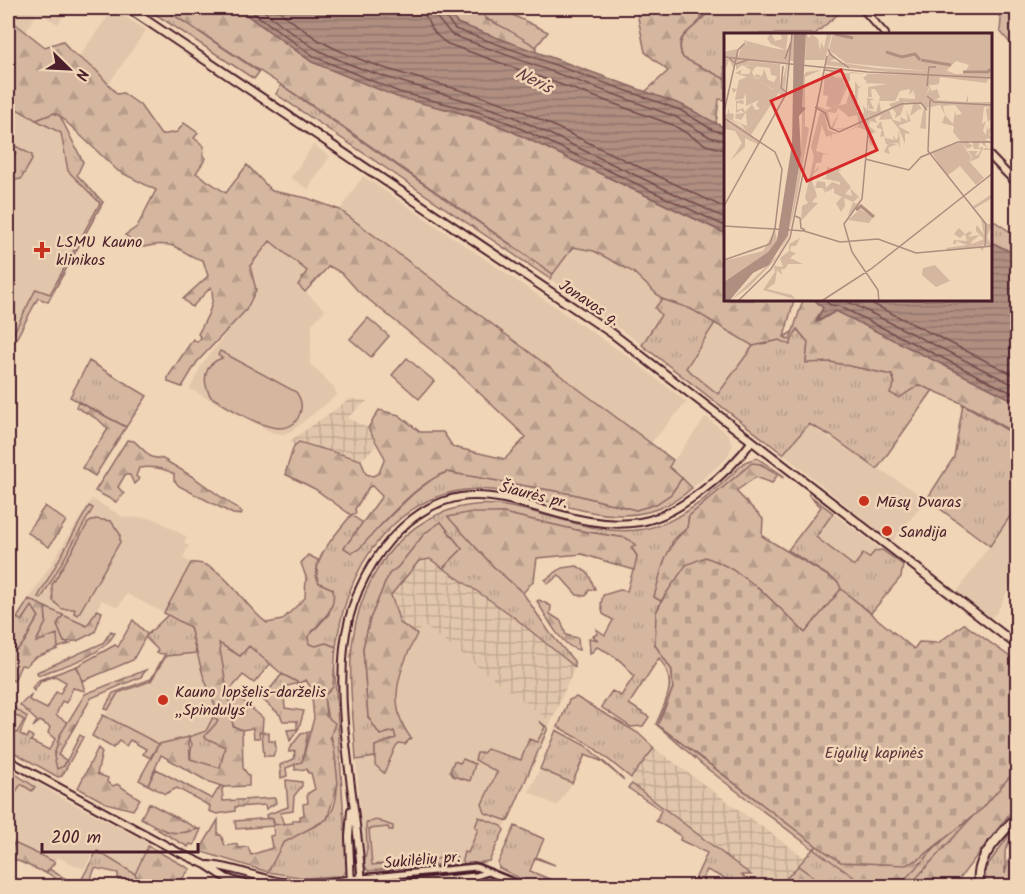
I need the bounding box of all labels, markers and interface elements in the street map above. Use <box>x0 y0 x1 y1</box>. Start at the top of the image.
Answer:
inset map <box>724 33 992 302</box>
north arrow <box>39 39 99 99</box>
water label: Neris <box>510 60 559 104</box>
text: N <box>68 65 95 84</box>
place label: LSMU Kauno klinikos <box>56 230 142 273</box>
marker: LSMU Kauno klinikos <box>33 241 51 259</box>
street label: Jonavos g. <box>553 273 625 333</box>
street label: Šiaurės pr. <box>497 475 570 516</box>
place label: Mūsų Dvaras <box>876 490 962 515</box>
marker: Mūsų Dvaras <box>857 494 871 508</box>
place label: Sandija <box>899 520 947 545</box>
marker: Sandija <box>880 524 894 538</box>
place label: Kauno lopšelis-darželis „Spindulys“ <box>175 680 326 723</box>
marker: Kauno lopšelis-darželis „Spindulys“ <box>156 693 170 707</box>
park label: Eigulių kapinės <box>824 741 924 766</box>
scale bar <box>42 816 198 854</box>
text: 200 m <box>51 824 101 853</box>
street label: Sukilėlių pr. <box>383 845 462 876</box>

